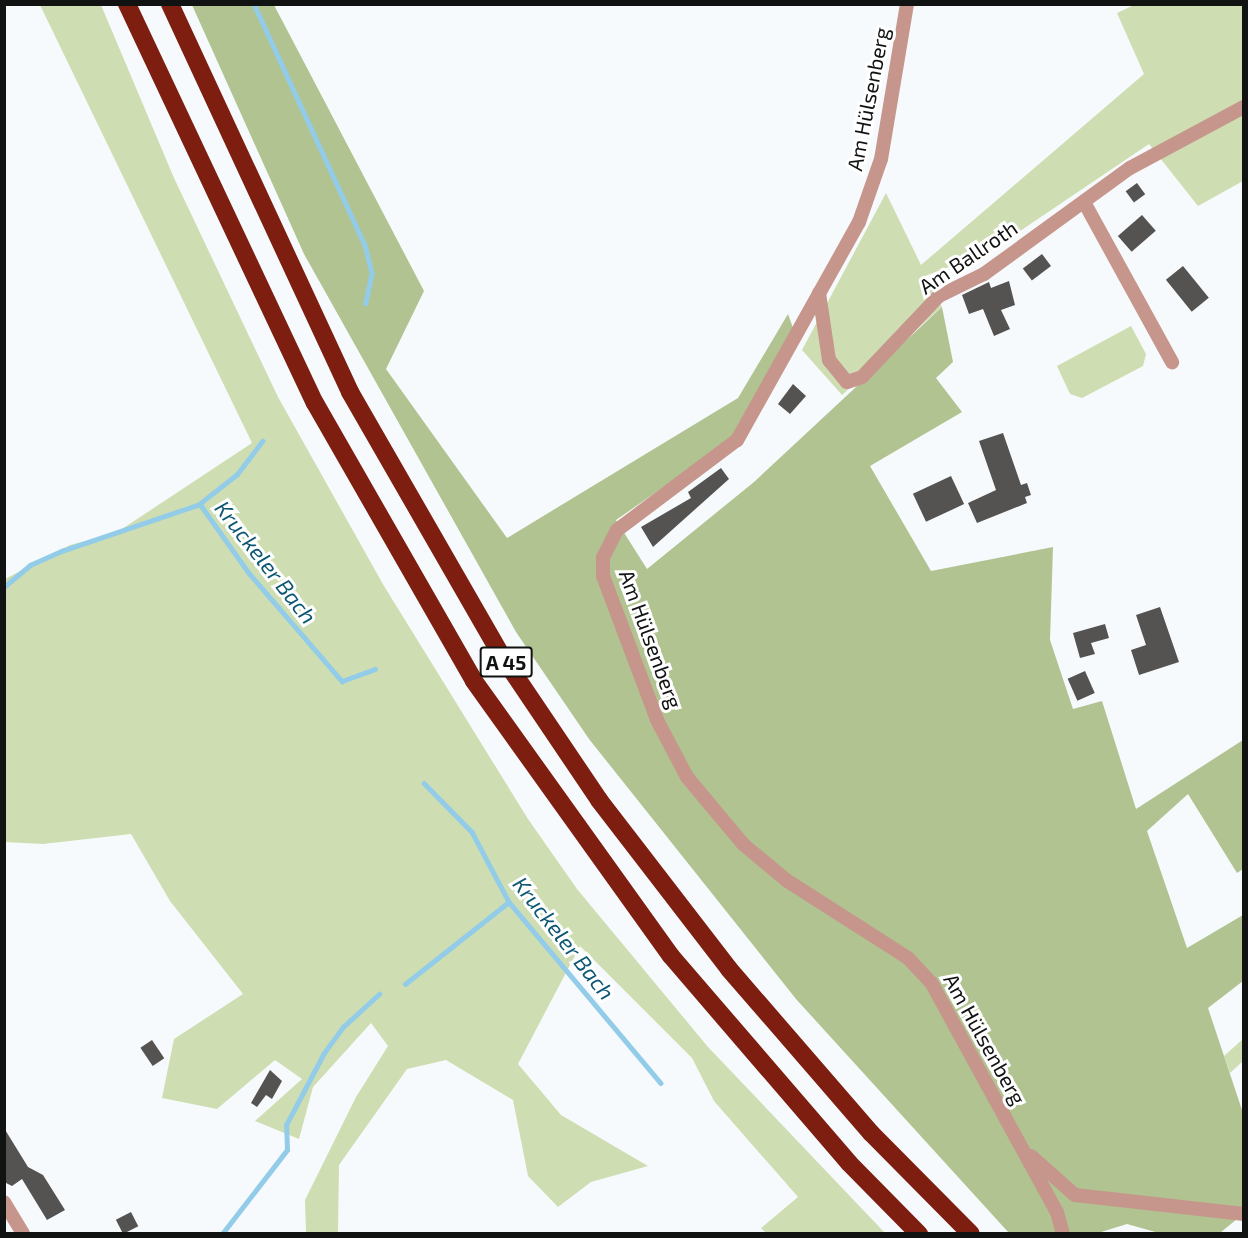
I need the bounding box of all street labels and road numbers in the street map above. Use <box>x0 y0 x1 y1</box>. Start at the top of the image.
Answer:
street label: Am Hülsenberg <box>842 25 894 173</box>
street label: Am Ballroth <box>914 215 1022 299</box>
street label: Am Hülsenberg <box>614 566 688 712</box>
road number: A 45 <box>479 645 533 679</box>
street label: Am Hülsenberg <box>939 969 1031 1109</box>

